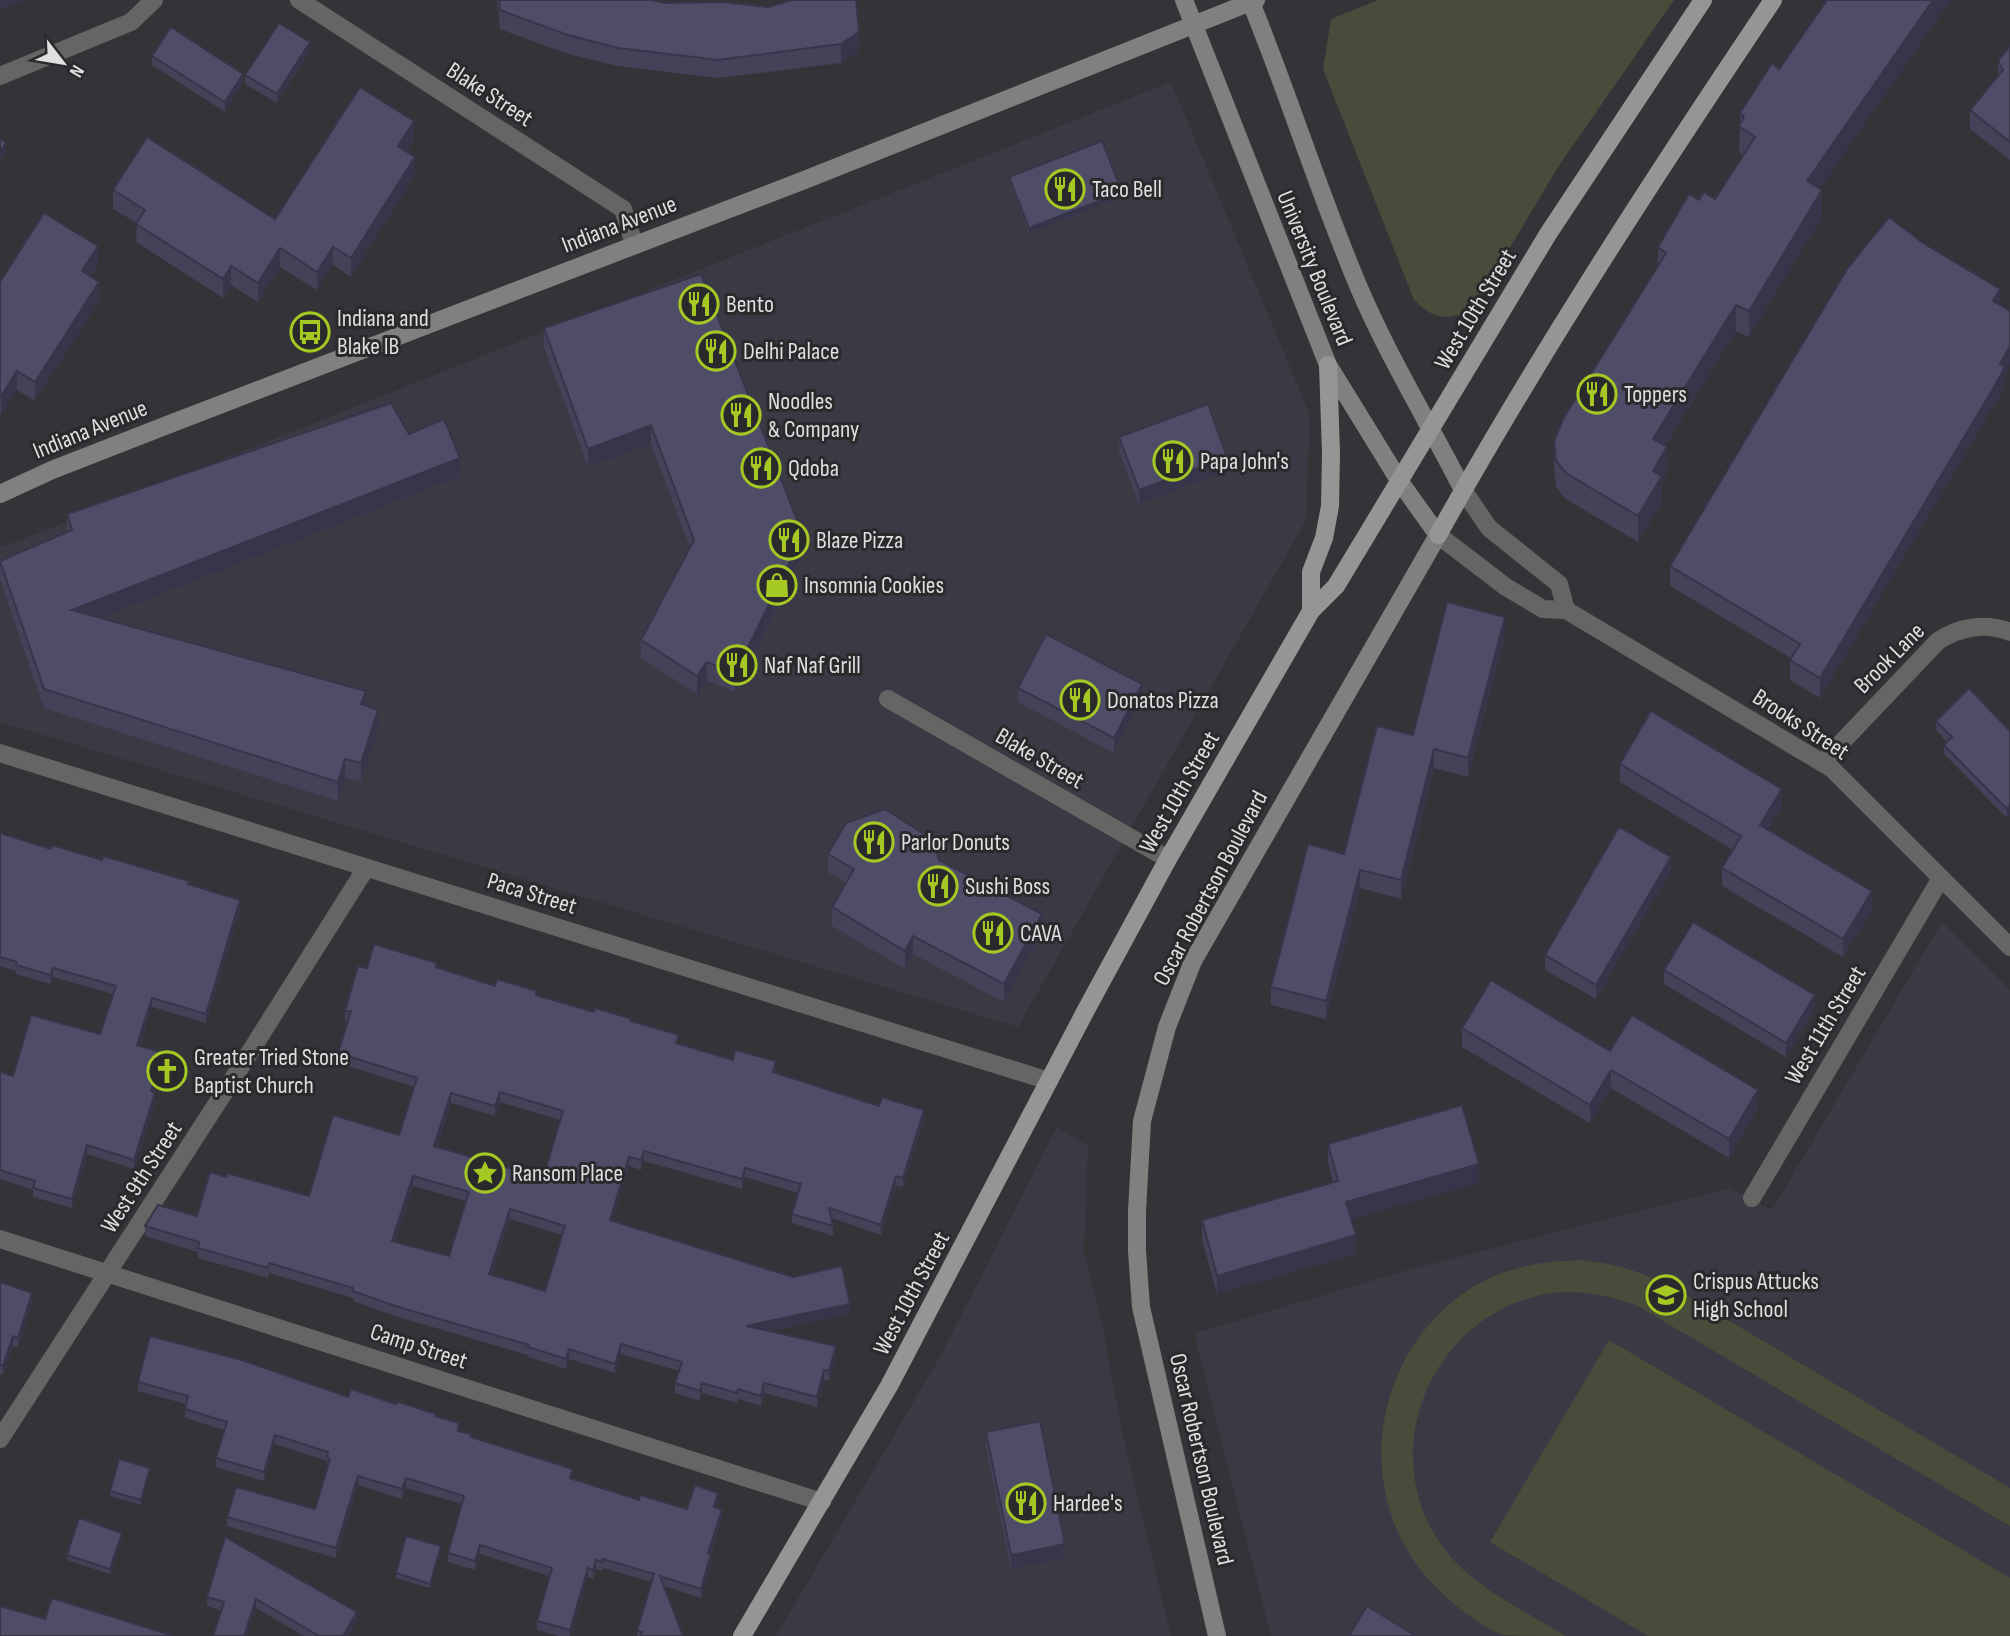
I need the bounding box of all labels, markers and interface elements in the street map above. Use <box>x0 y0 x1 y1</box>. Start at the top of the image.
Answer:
north arrow <box>28 28 98 98</box>
street label: Blake Street <box>441 56 538 133</box>
text: N <box>64 61 89 81</box>
restaurant icon: Taco Bell <box>1044 168 1086 210</box>
place label: Taco Bell <box>1092 175 1162 204</box>
street label: University Boulevard <box>1270 186 1359 350</box>
street label: Indiana Avenue <box>558 189 681 260</box>
street label: West 10th Street <box>1428 244 1523 375</box>
restaurant icon: Bento <box>678 283 720 325</box>
place label: Bento <box>726 290 774 319</box>
place label: Indiana and Blake IB <box>337 304 429 361</box>
bus stop icon: Indiana and Blake IB <box>289 311 331 353</box>
restaurant icon: Delhi Palace <box>695 330 737 372</box>
place label: Delhi Palace <box>743 337 839 366</box>
restaurant icon: Toppers <box>1576 373 1618 415</box>
place label: Toppers <box>1624 380 1687 409</box>
place label: Noodles & Company <box>768 387 859 444</box>
street label: Indiana Avenue <box>29 393 152 466</box>
restaurant icon: Noodles & Company <box>720 394 762 436</box>
restaurant icon: Papa John's <box>1152 440 1194 482</box>
restaurant icon: Qdoba <box>740 447 782 489</box>
place label: Papa John's <box>1200 447 1289 476</box>
place label: Qdoba <box>788 454 839 483</box>
restaurant icon: Blaze Pizza <box>768 519 810 561</box>
place label: Blaze Pizza <box>816 526 903 555</box>
shop icon: Insomnia Cookies <box>756 564 798 606</box>
place label: Insomnia Cookies <box>804 571 944 600</box>
street label: Brook Lane <box>1848 617 1931 700</box>
restaurant icon: Naf Naf Grill <box>716 644 758 686</box>
place label: Naf Naf Grill <box>764 651 861 680</box>
restaurant icon: Donatos Pizza <box>1059 679 1101 721</box>
street label: Brooks Street <box>1747 683 1854 766</box>
place label: Donatos Pizza <box>1107 686 1219 715</box>
street label: Blake Street <box>990 722 1089 795</box>
street label: West 10th Street <box>1133 726 1226 858</box>
street label: Oscar Robertson Boulevard <box>1147 786 1274 991</box>
restaurant icon: Parlor Donuts <box>853 821 895 863</box>
place label: Parlor Donuts <box>901 828 1010 857</box>
restaurant icon: Sushi Boss <box>917 865 959 907</box>
street label: Paca Street <box>484 866 580 921</box>
place label: Sushi Boss <box>965 872 1050 901</box>
restaurant icon: CAVA <box>972 912 1014 954</box>
place label: CAVA <box>1020 919 1062 948</box>
street label: West 11th Street <box>1779 961 1872 1090</box>
place label: Greater Tried Stone Baptist Church <box>194 1043 349 1100</box>
church icon: Greater Tried Stone Baptist Church <box>146 1050 188 1092</box>
street label: West 9th Street <box>95 1116 188 1239</box>
place icon: Ransom Place <box>464 1152 506 1194</box>
place label: Ransom Place <box>512 1159 623 1188</box>
street label: West 10th Street <box>867 1226 956 1360</box>
place label: Crispus Attucks High School <box>1693 1267 1819 1324</box>
school or university icon: Crispus Attucks High School <box>1645 1274 1687 1316</box>
street label: Camp Street <box>367 1317 471 1376</box>
street label: Oscar Robertson Boulevard <box>1163 1350 1240 1568</box>
restaurant icon: Hardee's <box>1005 1482 1047 1524</box>
place label: Hardee's <box>1053 1489 1123 1518</box>

